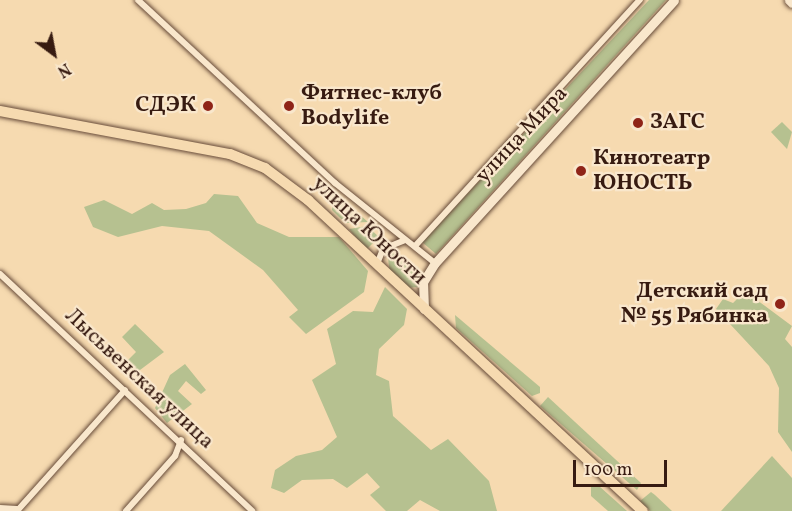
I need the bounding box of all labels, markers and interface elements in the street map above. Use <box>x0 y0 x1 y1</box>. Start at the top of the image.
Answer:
north arrow <box>24 24 84 84</box>
text: N <box>53 57 74 82</box>
place label: Фитнес-клуб Bodylife <box>301 80 442 132</box>
street label: улица Мира <box>470 81 574 189</box>
place label: СДЭК <box>135 93 196 119</box>
marker: СДЭК <box>201 99 215 113</box>
marker: Фитнес-клуб Bodylife <box>282 99 296 113</box>
place label: ЗАГС <box>650 110 705 136</box>
marker: ЗАГС <box>631 116 645 130</box>
place label: Кинотеатр ЮНОСТЬ <box>593 145 710 196</box>
marker: Кинотеатр ЮНОСТЬ <box>574 164 588 178</box>
street label: улица Юности <box>306 171 432 291</box>
place label: Детский сад № 55 Рябинка <box>621 278 768 330</box>
marker: Детский сад № 55 Рябинка <box>773 297 787 311</box>
street label: Лысьвенская улица <box>59 303 219 455</box>
scale bar <box>576 448 670 486</box>
text: 100 m <box>584 458 633 483</box>

